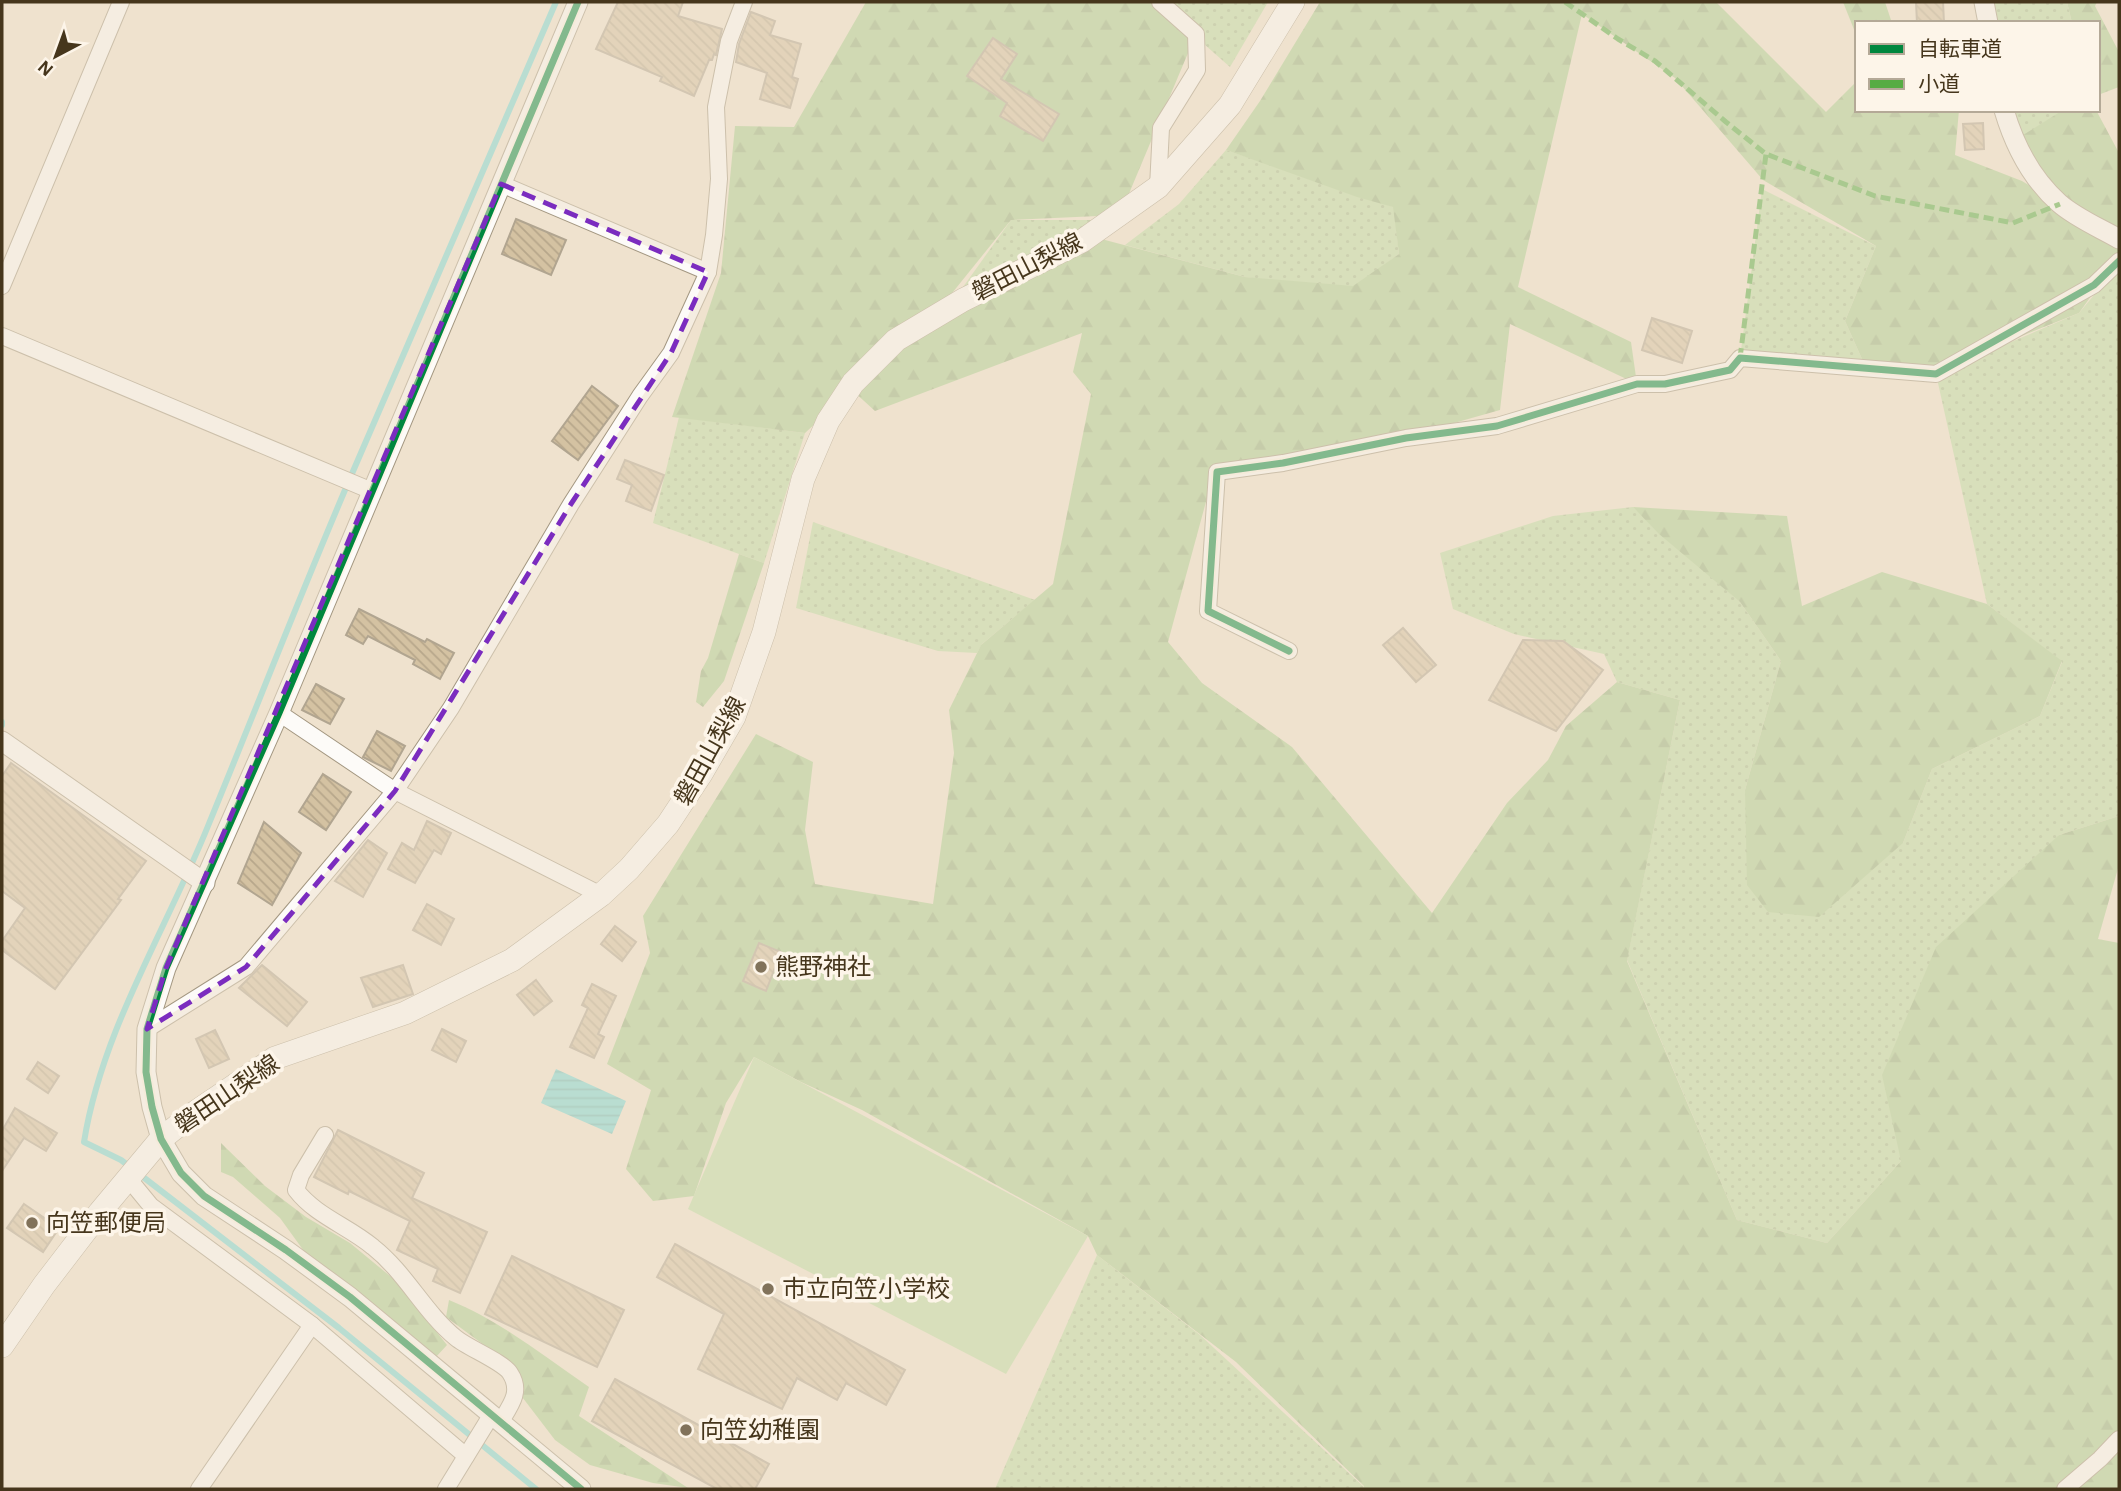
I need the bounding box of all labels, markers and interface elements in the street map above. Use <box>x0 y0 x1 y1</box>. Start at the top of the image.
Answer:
north arrow <box>21 21 91 91</box>
legend <box>1855 21 2100 112</box>
text: 自転車道 <box>1918 38 2002 60</box>
text: N <box>35 56 57 79</box>
text: 小道 <box>1918 73 1960 95</box>
street label: 磐田山梨線 <box>968 228 1086 306</box>
street label: 磐田山梨線 <box>670 692 750 810</box>
place label: 熊野神社 <box>775 954 871 980</box>
marker: 熊野神社 <box>753 959 769 975</box>
street label: 磐田山梨線 <box>170 1050 284 1138</box>
place label: 向笠郵便局 <box>46 1210 166 1236</box>
marker: 向笠郵便局 <box>24 1215 40 1231</box>
place label: 市立向笠小学校 <box>782 1276 950 1302</box>
marker: 市立向笠小学校 <box>760 1281 776 1297</box>
place label: 向笠幼稚園 <box>700 1417 820 1443</box>
marker: 向笠幼稚園 <box>678 1422 694 1438</box>

